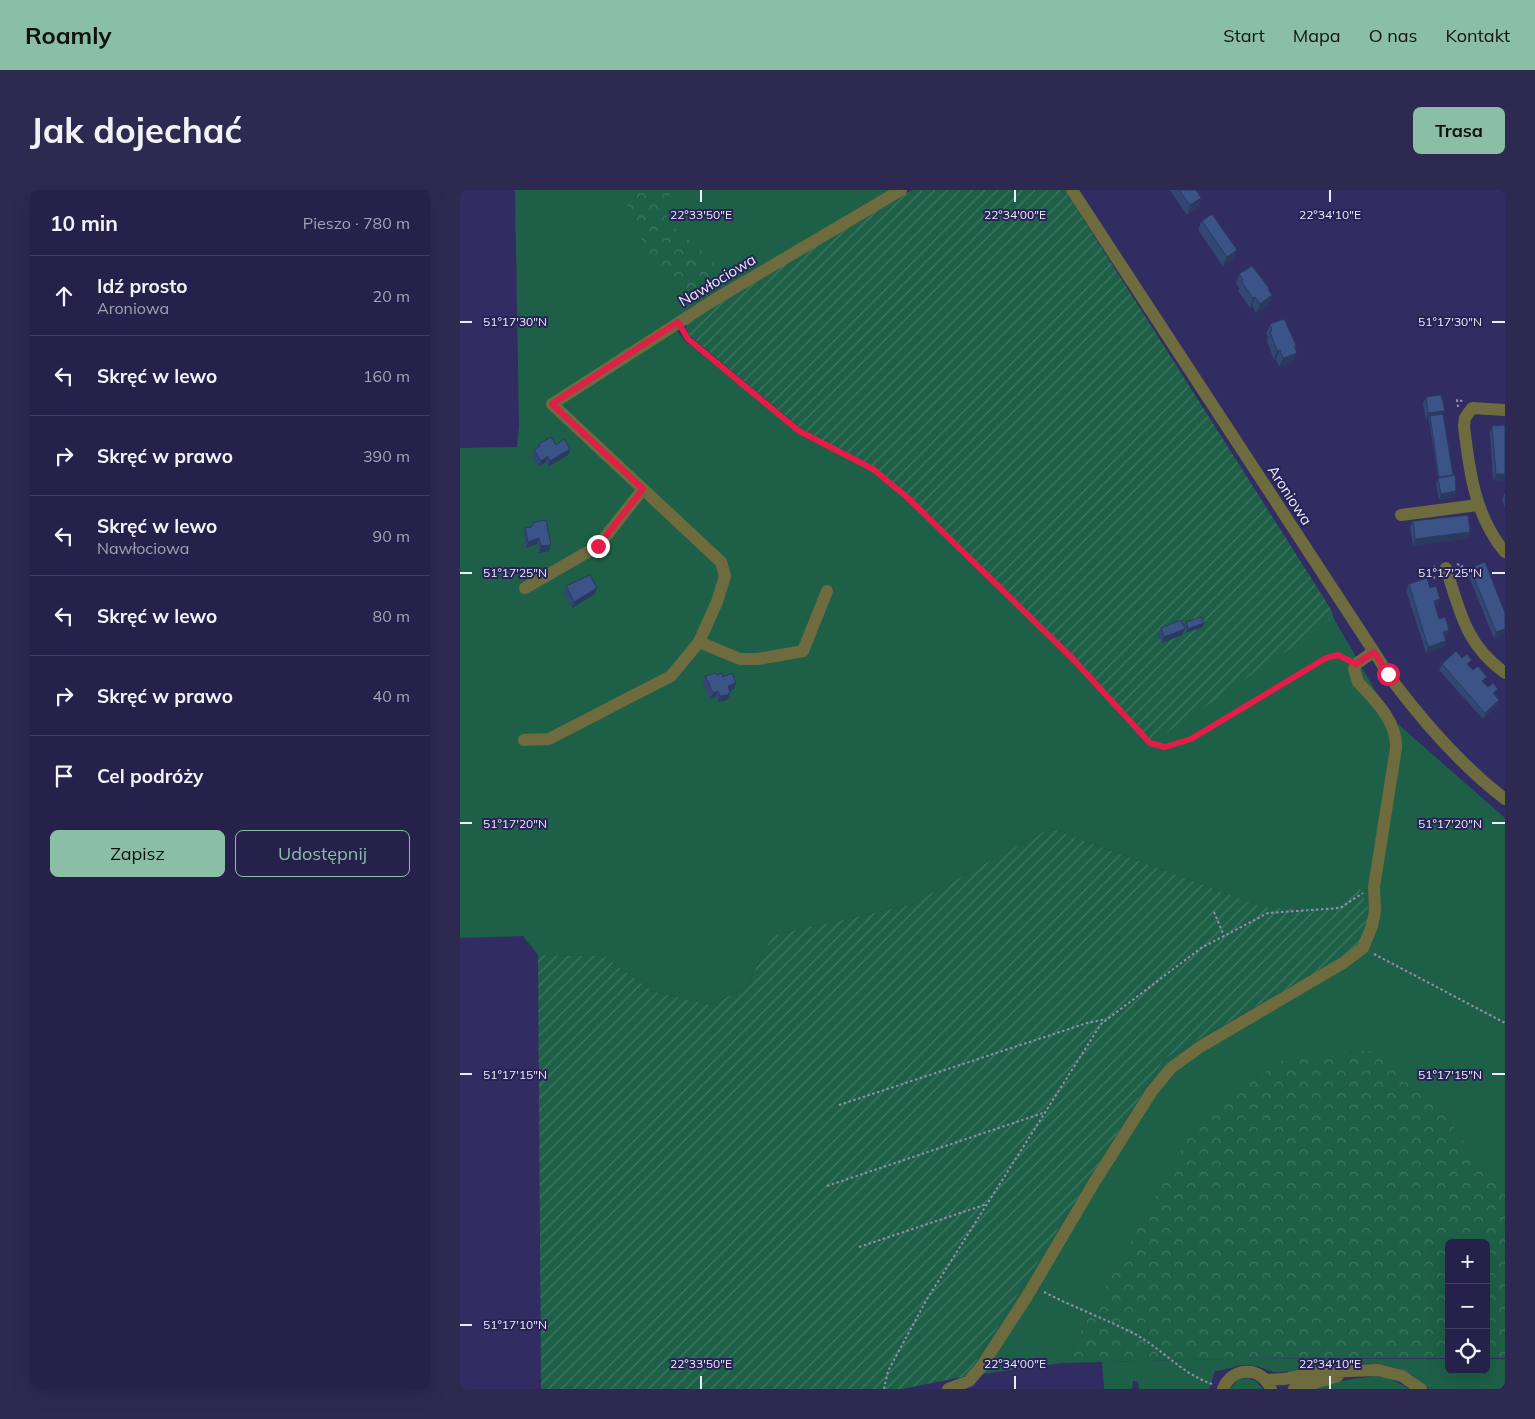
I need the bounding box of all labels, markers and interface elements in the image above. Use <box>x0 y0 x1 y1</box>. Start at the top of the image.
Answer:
text: Roamly <box>25 20 112 50</box>
text: Start <box>1223 24 1265 47</box>
text: Mapa <box>1293 24 1341 47</box>
text: O nas <box>1369 24 1418 47</box>
text: Kontakt <box>1446 24 1510 47</box>
button: Trasa <box>1413 107 1505 154</box>
text: Jak dojechać <box>30 108 242 152</box>
text: 22°33'50"E <box>670 207 732 222</box>
text: 22°34'00"E <box>984 207 1046 222</box>
text: 22°34'10"E <box>1299 207 1361 222</box>
text: 10 min <box>50 210 118 236</box>
text: Pieszo · 780 m <box>303 213 410 233</box>
street label: Nawłociowa <box>675 250 759 310</box>
text: Idź prosto <box>97 274 188 298</box>
icon: ahead <box>50 282 78 310</box>
text: 20 m <box>373 286 410 306</box>
text: Aroniowa <box>97 298 169 318</box>
text: 51°17'30"N <box>483 314 547 329</box>
text: 51°17'30"N <box>1418 314 1482 329</box>
icon: left <box>50 362 78 390</box>
text: Skręć w lewo <box>97 364 217 388</box>
text: 160 m <box>363 366 410 386</box>
icon: right <box>50 442 78 470</box>
text: Skręć w prawo <box>97 444 233 468</box>
text: 390 m <box>363 446 410 466</box>
street label: Aroniowa <box>1264 461 1316 529</box>
text: Skręć w lewo <box>97 514 217 538</box>
icon: left <box>50 522 78 550</box>
text: 90 m <box>373 526 410 546</box>
route end <box>587 535 610 558</box>
text: Nawłociowa <box>97 538 189 558</box>
text: 51°17'25"N <box>483 565 547 580</box>
text: 51°17'25"N <box>1418 565 1482 580</box>
icon: left <box>50 602 78 630</box>
text: Skręć w lewo <box>97 604 217 628</box>
text: 80 m <box>373 606 410 626</box>
route start <box>1377 663 1400 686</box>
icon: right <box>50 682 78 710</box>
text: Skręć w prawo <box>97 684 233 708</box>
text: 40 m <box>373 686 410 706</box>
icon: arrive <box>50 762 78 790</box>
text: Cel podróży <box>97 764 203 788</box>
text: 51°17'20"N <box>483 816 547 831</box>
text: 51°17'20"N <box>1418 816 1482 831</box>
button: Zapisz <box>50 830 225 877</box>
button: Udostępnij <box>235 830 410 877</box>
text: 51°17'15"N <box>483 1067 547 1082</box>
text: 51°17'15"N <box>1418 1067 1482 1082</box>
map controls <box>1445 1239 1490 1374</box>
button: + <box>1445 1239 1490 1284</box>
button: − <box>1445 1284 1490 1329</box>
text: 51°17'10"N <box>483 1317 547 1332</box>
button: locate <box>1445 1329 1490 1374</box>
text: 22°33'50"E <box>670 1356 732 1371</box>
text: 22°34'00"E <box>984 1356 1046 1371</box>
text: 22°34'10"E <box>1299 1356 1361 1371</box>

